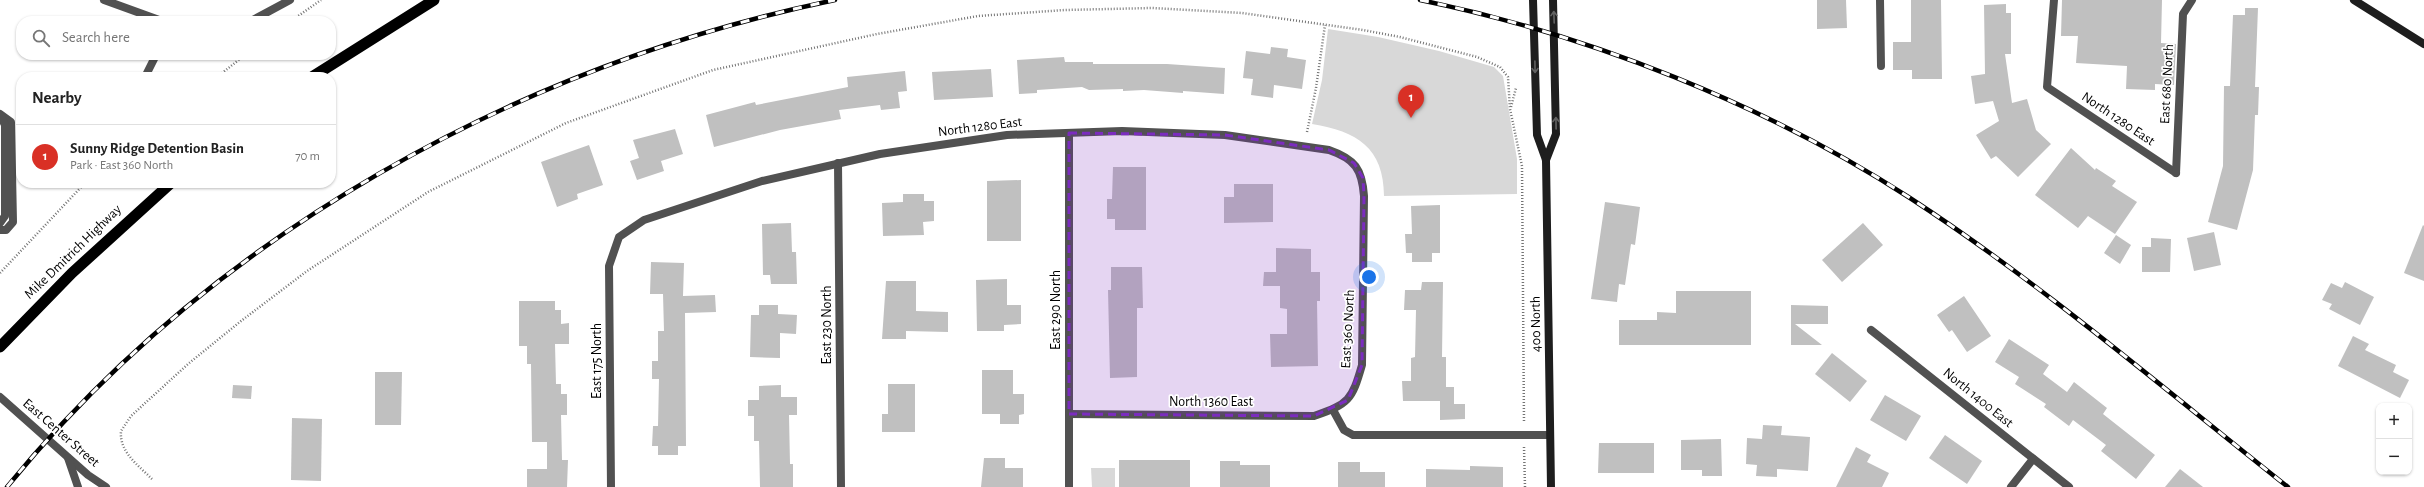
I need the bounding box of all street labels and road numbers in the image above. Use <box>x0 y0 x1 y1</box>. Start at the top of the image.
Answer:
street label: East 680 North <box>2158 44 2176 124</box>
street label: North 1280 East <box>2079 90 2157 149</box>
street label: North 1280 East <box>937 115 1023 139</box>
street label: Mike Dmitrich Highway <box>22 202 124 302</box>
street label: East 290 North <box>1049 270 1063 350</box>
street label: East 230 North <box>820 285 834 365</box>
street label: East 360 North <box>1339 289 1357 369</box>
street label: 400 North <box>1529 296 1543 352</box>
street label: East 175 North <box>590 323 604 399</box>
street label: North 1400 East <box>1940 366 2016 431</box>
street label: North 1360 East <box>1169 395 1254 409</box>
street label: East Center Street <box>20 396 102 470</box>

